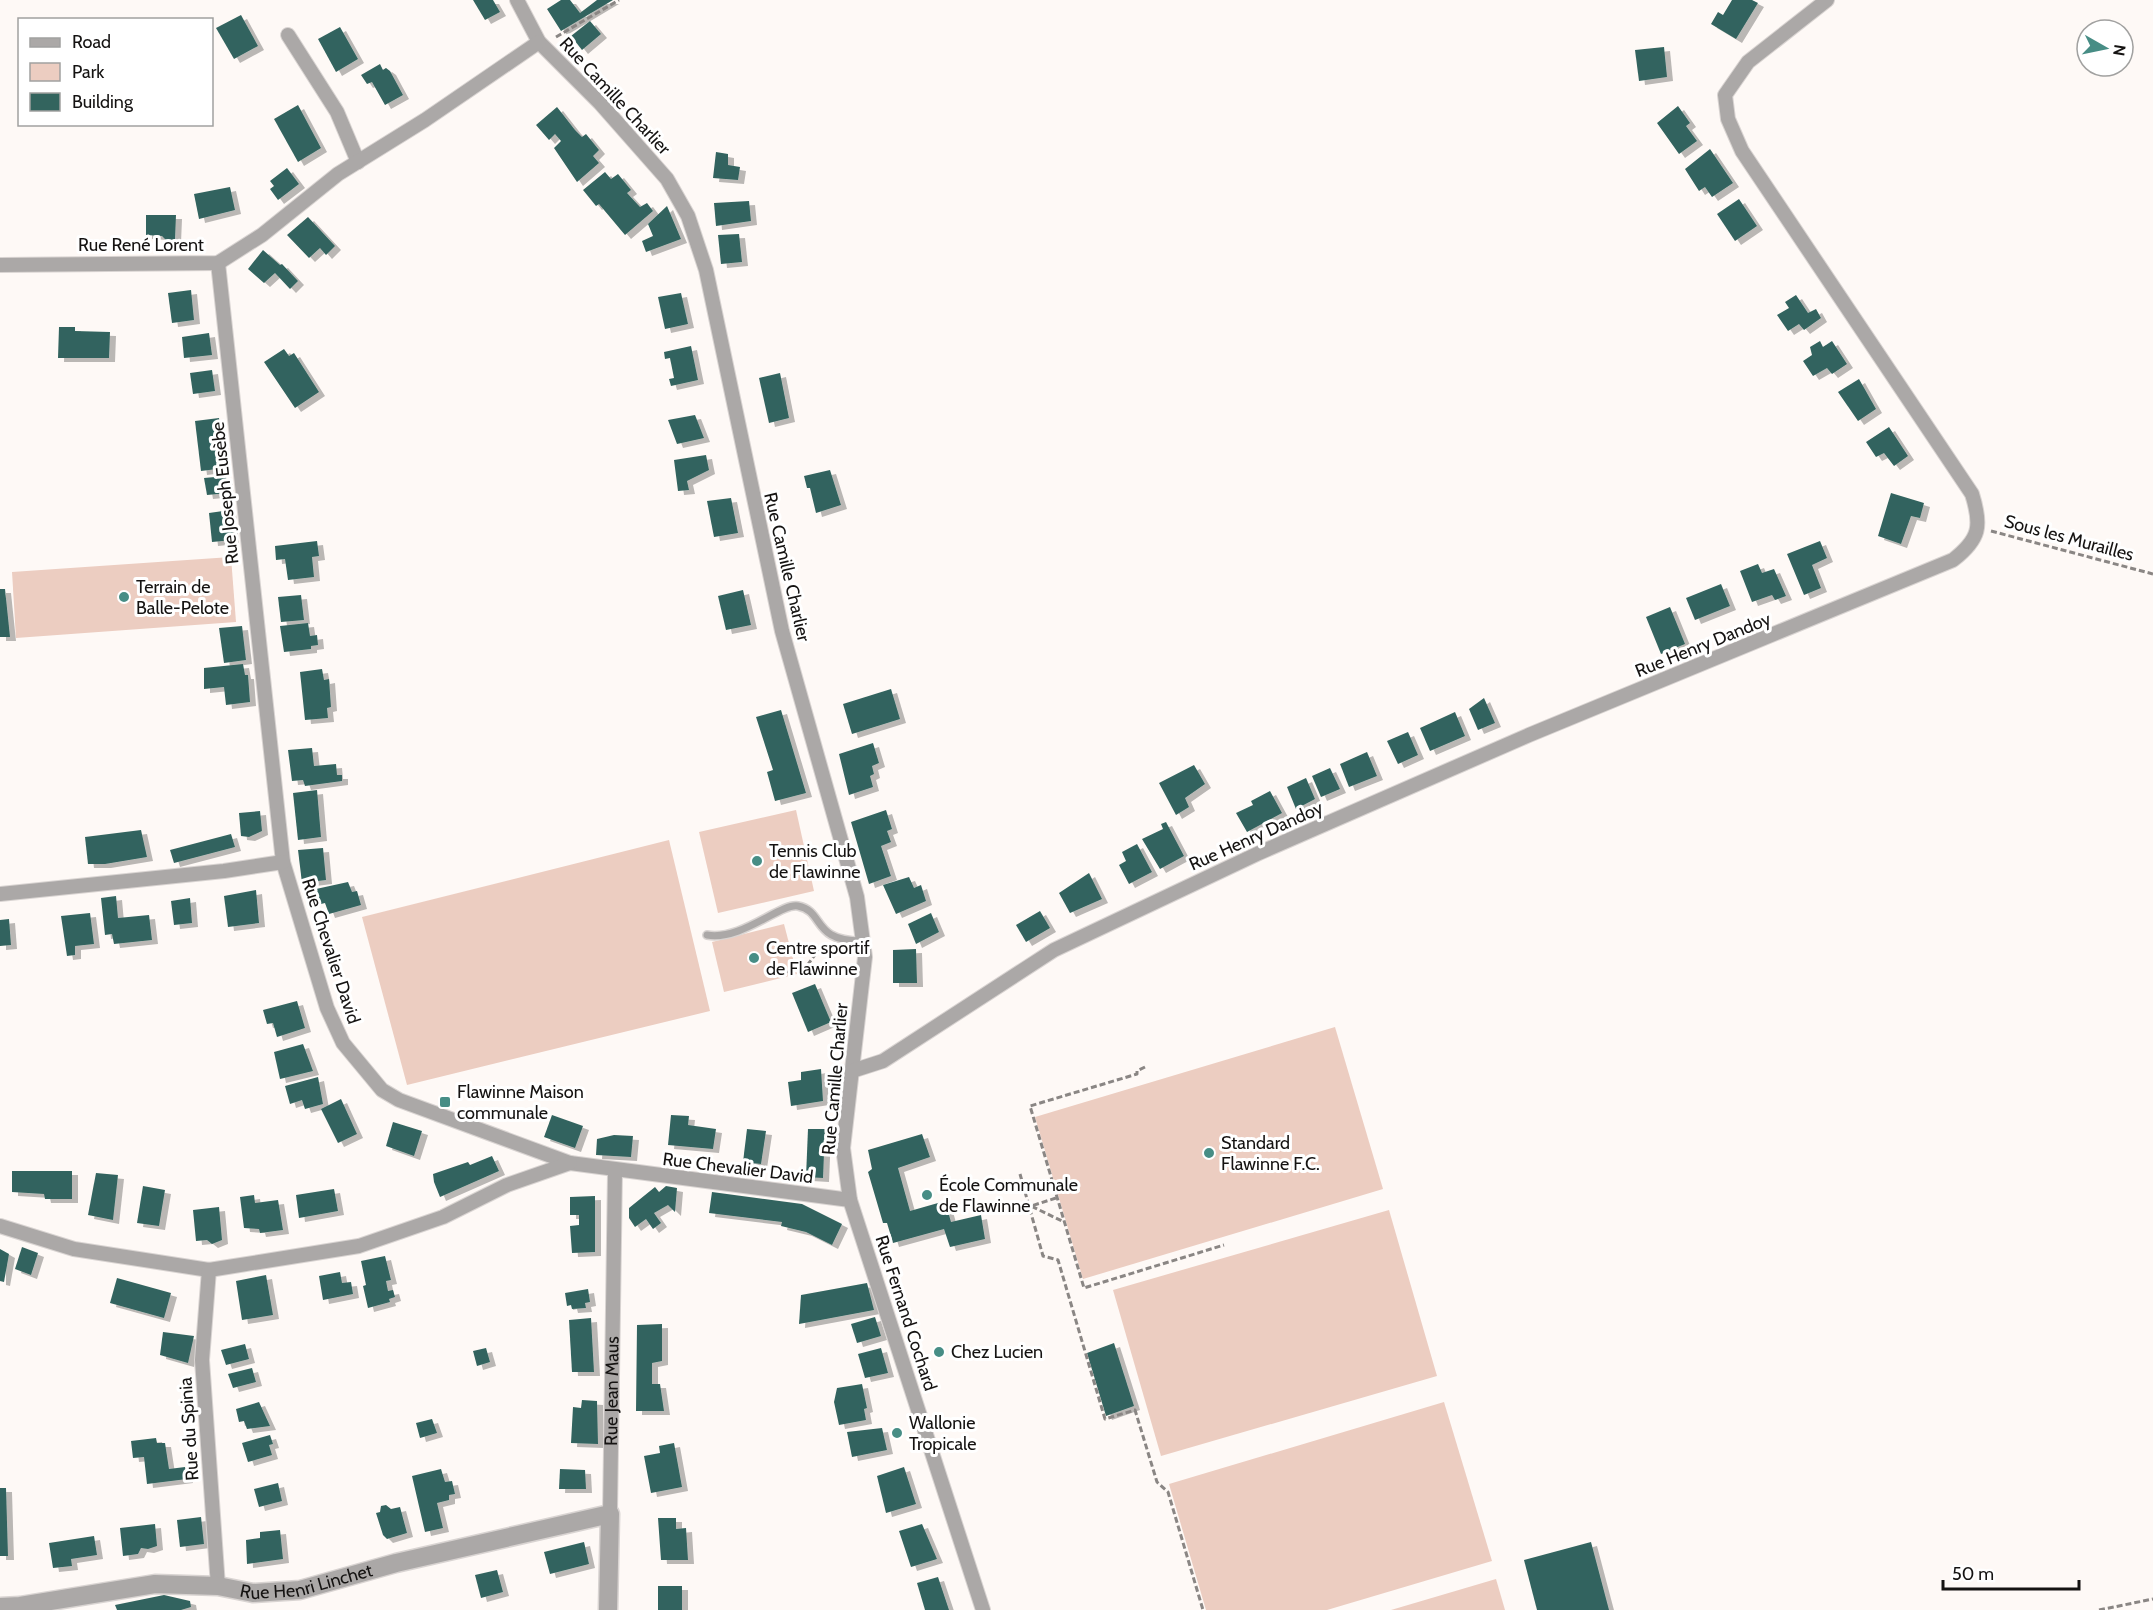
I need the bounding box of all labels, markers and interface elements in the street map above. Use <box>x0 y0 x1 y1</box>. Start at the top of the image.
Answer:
legend <box>18 18 213 126</box>
north arrow <box>2075 18 2135 78</box>
text: Road <box>72 31 111 53</box>
street label: Rue Camille Charlier <box>555 33 675 159</box>
text: N <box>2109 43 2130 57</box>
text: Park <box>72 61 105 83</box>
text: Building <box>72 91 134 113</box>
street label: Rue René Lorent <box>78 234 204 256</box>
street label: Rue Joseph Eusèbe <box>207 421 243 565</box>
street label: Rue Camille Charlier <box>759 490 815 644</box>
street label: Sous les Murailles <box>2002 510 2136 566</box>
place label: Terrain de Balle-Pelote <box>136 576 229 619</box>
marker: Terrain de Balle-Pelote <box>117 590 131 604</box>
street label: Rue Henry Dandoy <box>1632 608 1774 682</box>
street label: Rue Henry Dandoy <box>1186 797 1326 875</box>
place label: Tennis Club de Flawinne <box>769 840 861 883</box>
marker: Tennis Club de Flawinne <box>750 854 764 868</box>
street label: Rue Chevalier David <box>297 875 365 1027</box>
place label: Centre sportif de Flawinne <box>766 937 870 980</box>
marker: Centre sportif de Flawinne <box>747 951 761 965</box>
street label: Rue Camille Charlier <box>817 1002 853 1156</box>
place label: Flawinne Maison communale <box>457 1081 584 1124</box>
marker: Flawinne Maison communale <box>438 1095 452 1109</box>
place label: Standard Flawinne F.C. <box>1221 1132 1320 1175</box>
marker: Standard Flawinne F.C. <box>1202 1146 1216 1160</box>
street label: Rue Chevalier David <box>661 1148 815 1188</box>
place label: École Communale de Flawinne <box>939 1174 1078 1217</box>
marker: École Communale de Flawinne <box>920 1188 934 1202</box>
street label: Rue Fernand Cochard <box>870 1232 942 1394</box>
street label: Rue Jean Maus <box>600 1336 624 1446</box>
place label: Chez Lucien <box>951 1341 1043 1363</box>
marker: Chez Lucien <box>932 1345 946 1359</box>
street label: Rue du Spinia <box>174 1376 204 1481</box>
place label: Wallonie Tropicale <box>909 1412 976 1455</box>
marker: Wallonie Tropicale <box>890 1426 904 1440</box>
scale bar <box>1943 1553 2080 1591</box>
street label: Rue Henri Linchet <box>238 1559 375 1604</box>
text: 50 m <box>1952 1563 1994 1585</box>

